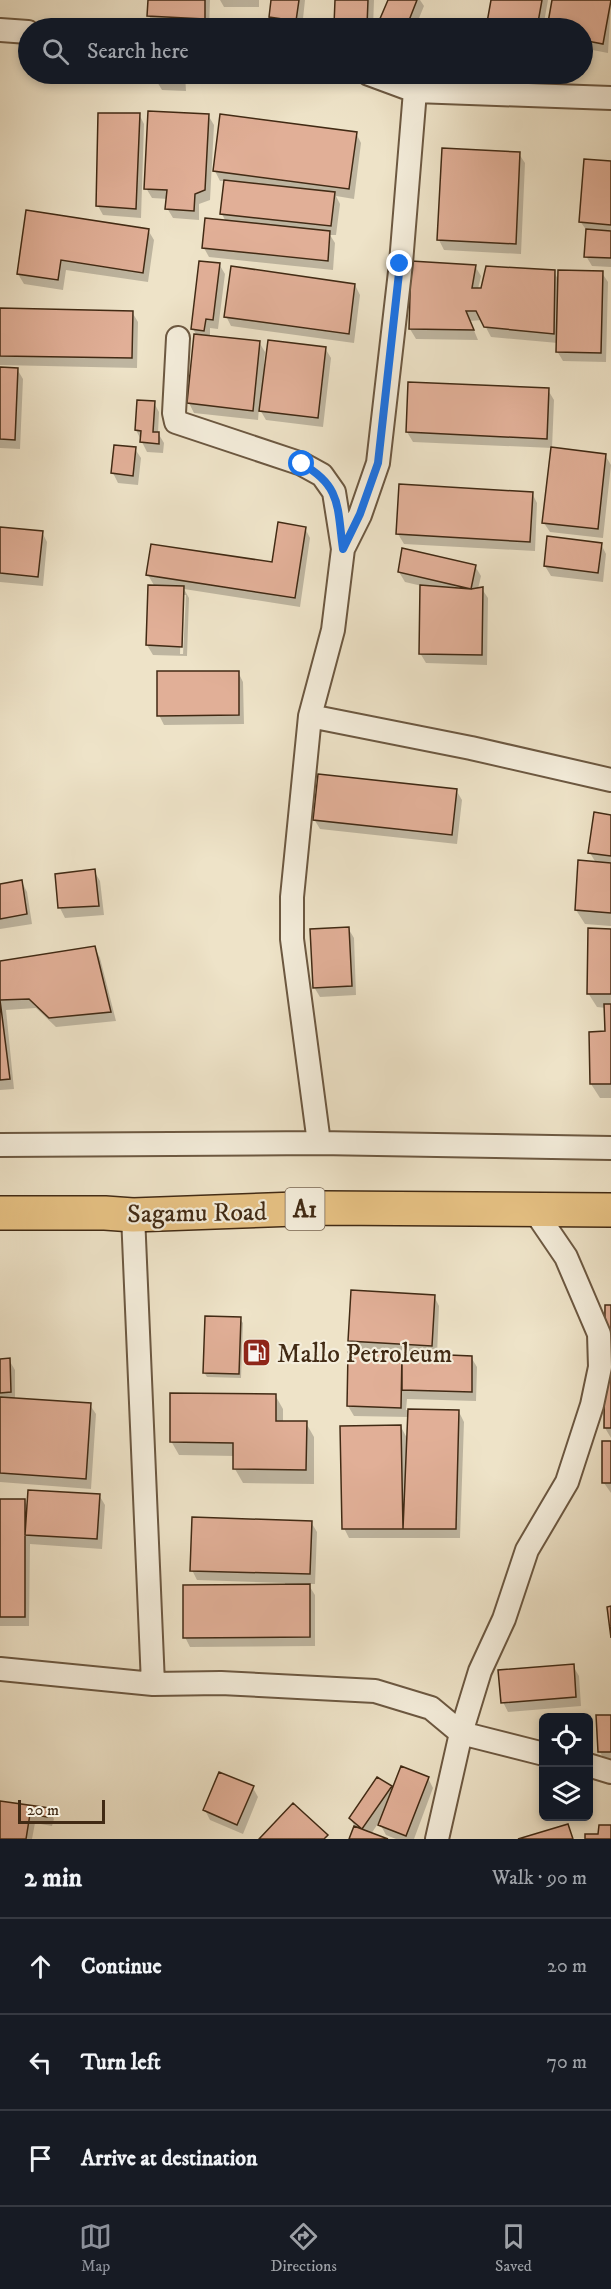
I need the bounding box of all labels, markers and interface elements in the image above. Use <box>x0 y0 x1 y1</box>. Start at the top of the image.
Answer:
search box <box>18 18 593 84</box>
icon: search <box>39 35 72 68</box>
text: Search here <box>87 38 189 65</box>
route end <box>386 250 412 276</box>
route start <box>288 450 314 476</box>
road number: A1 <box>286 1188 324 1230</box>
street label: Sagamu Road <box>127 1196 267 1231</box>
fuel station icon: Mallo Petroleum <box>240 1337 272 1369</box>
place label: Mallo Petroleum <box>277 1338 452 1371</box>
map controls <box>539 1713 593 1821</box>
button: locate <box>539 1713 593 1767</box>
button: layers <box>539 1767 593 1821</box>
scale bar <box>18 1797 105 1824</box>
text: 20 m <box>27 1800 59 1820</box>
text: 2 min <box>24 1862 82 1895</box>
text: Walk · 90 m <box>492 1866 587 1891</box>
icon: ahead <box>24 1950 57 1983</box>
text: Continue <box>81 1953 162 1980</box>
text: 20 m <box>547 1954 587 1979</box>
icon: left <box>24 2046 57 2079</box>
text: Turn left <box>81 2049 161 2076</box>
text: 70 m <box>546 2050 587 2075</box>
icon: arrive <box>24 2142 57 2175</box>
text: Arrive at destination <box>81 2145 258 2172</box>
tab: Map <box>79 2220 112 2276</box>
tab: Directions <box>270 2220 337 2276</box>
tab: Saved <box>495 2220 532 2276</box>

